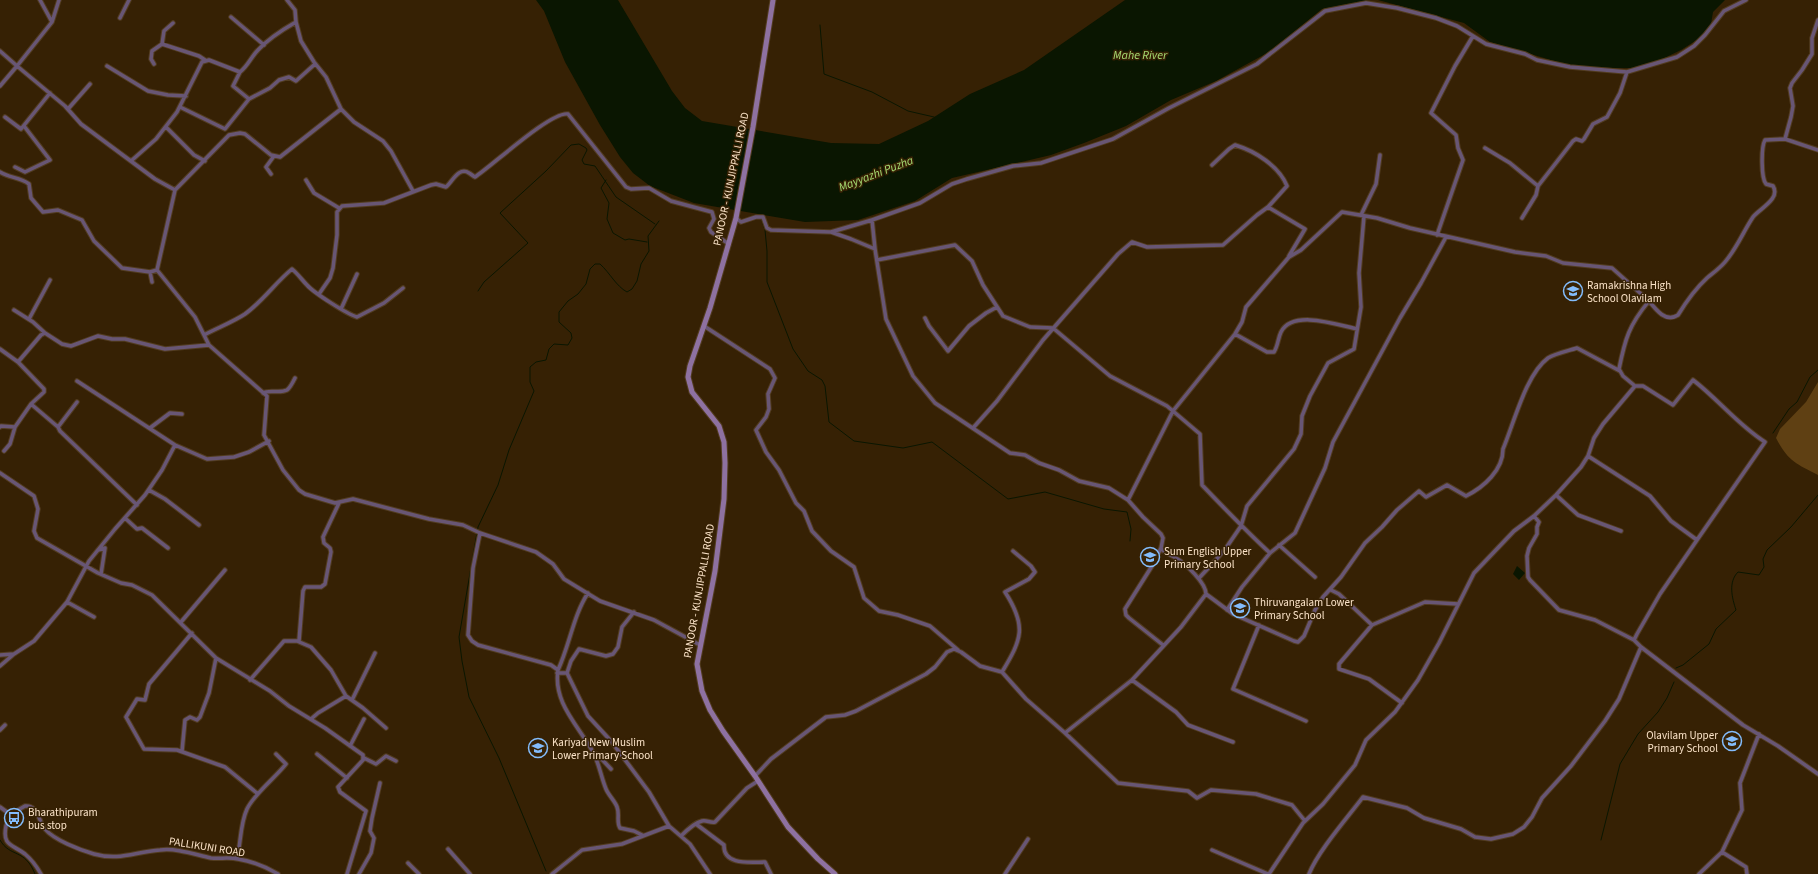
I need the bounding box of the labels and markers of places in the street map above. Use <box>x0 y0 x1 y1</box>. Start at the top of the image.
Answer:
place label: Ramakrishna High School Olavilam <box>1587 278 1671 306</box>
school or university icon: Ramakrishna High School Olavilam <box>1562 280 1584 302</box>
place label: Sum English Upper Primary School <box>1164 544 1252 572</box>
school or university icon: Sum English Upper Primary School <box>1139 546 1161 568</box>
place label: Thiruvangalam Lower Primary School <box>1254 595 1354 623</box>
school or university icon: Thiruvangalam Lower Primary School <box>1229 597 1251 619</box>
place label: Olavilam Upper Primary School <box>1646 728 1718 756</box>
school or university icon: Olavilam Upper Primary School <box>1721 730 1743 752</box>
place label: Kariyad New Muslim Lower Primary School <box>552 735 653 763</box>
school or university icon: Kariyad New Muslim Lower Primary School <box>527 737 549 759</box>
place label: Bharathipuram bus stop <box>28 805 98 833</box>
bus stop icon: Bharathipuram bus stop <box>3 807 25 829</box>

